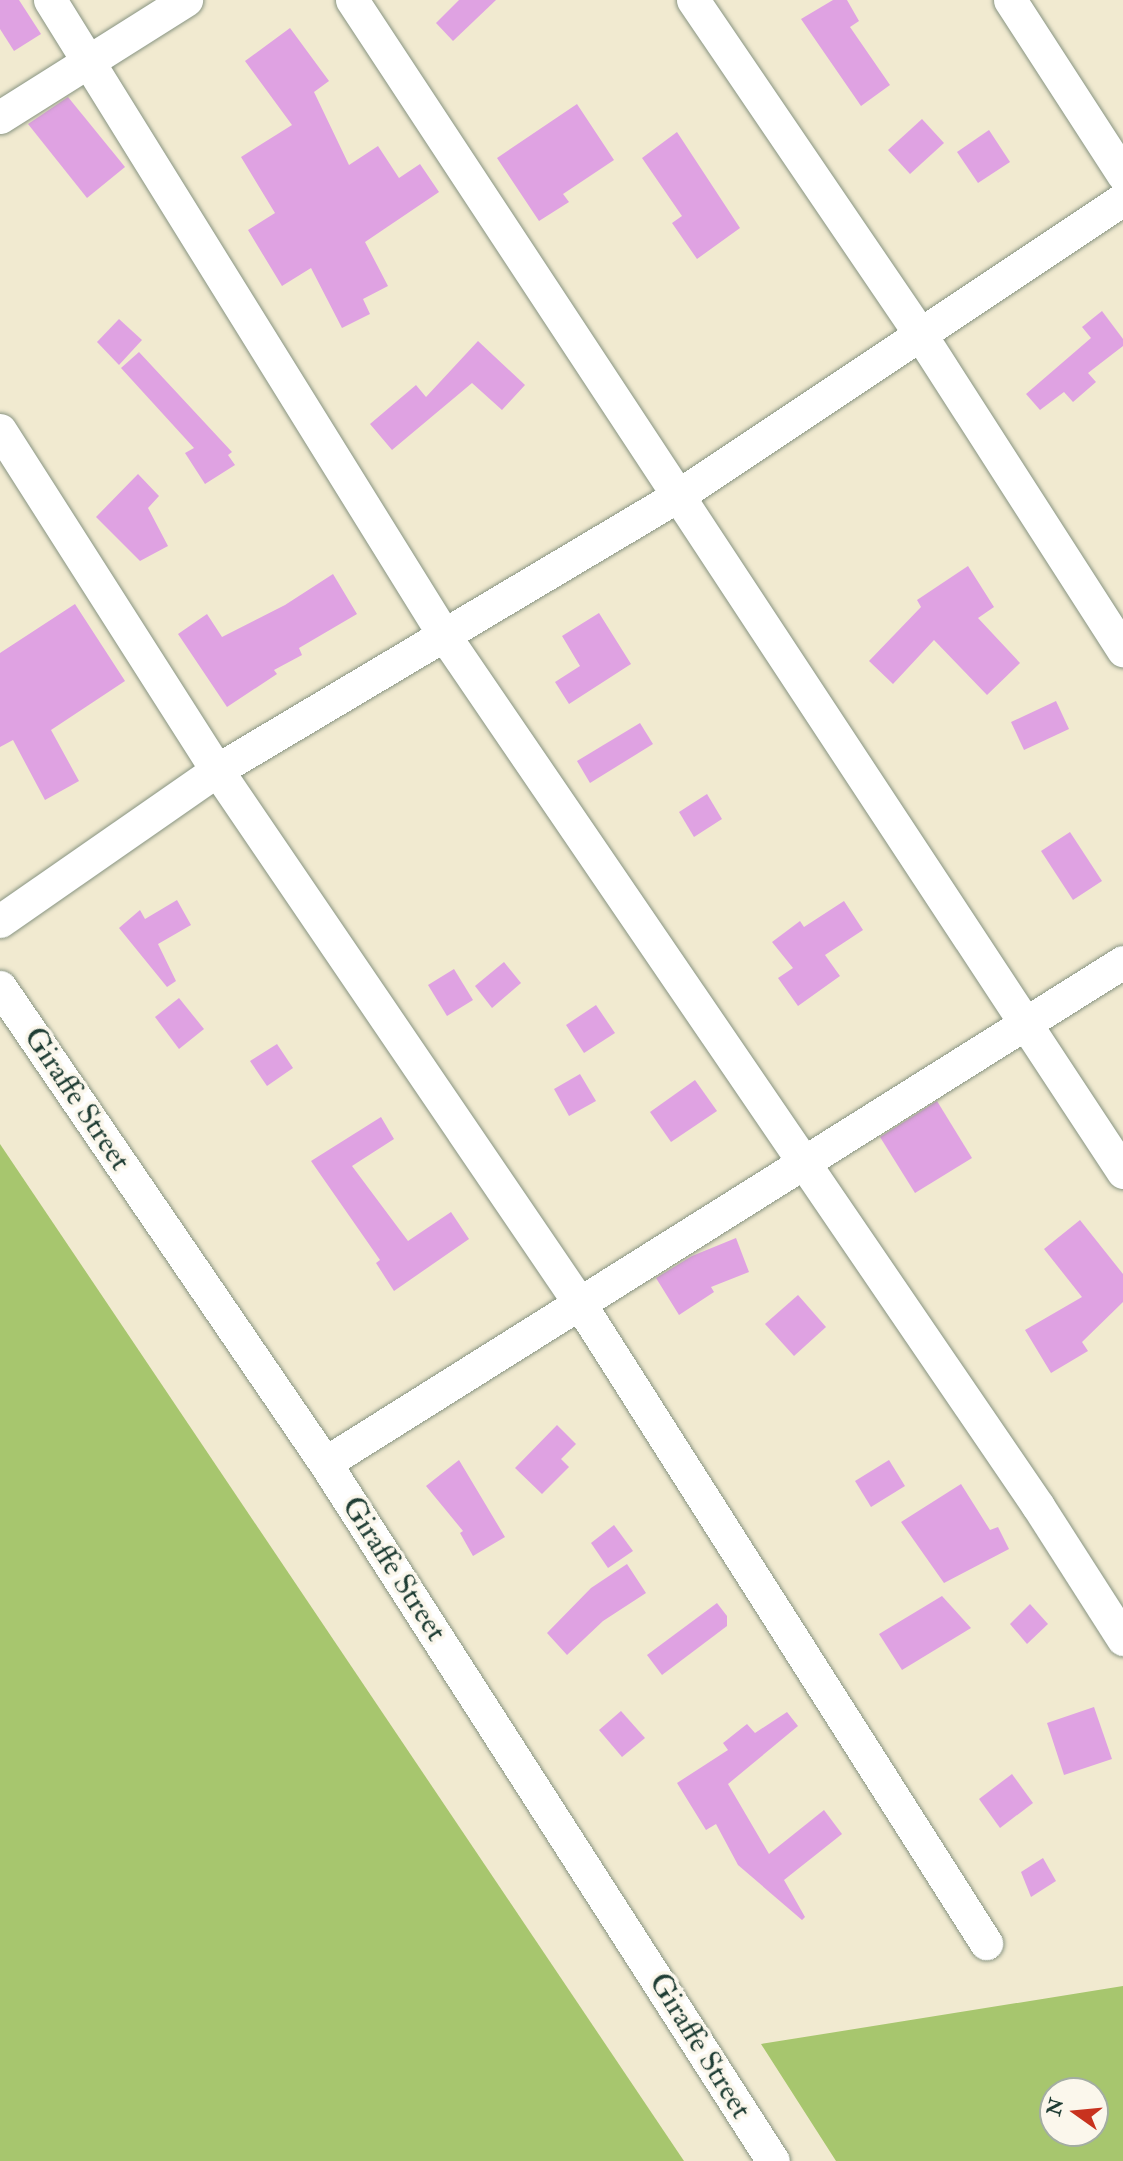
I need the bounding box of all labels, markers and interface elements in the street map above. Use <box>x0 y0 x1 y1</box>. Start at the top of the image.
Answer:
street label: Giraffe Street <box>16 1021 138 1177</box>
street label: Giraffe Street <box>334 1490 454 1648</box>
street label: Giraffe Street <box>641 1967 759 2125</box>
north arrow <box>1039 2077 1109 2147</box>
text: N <box>1042 2096 1069 2118</box>

